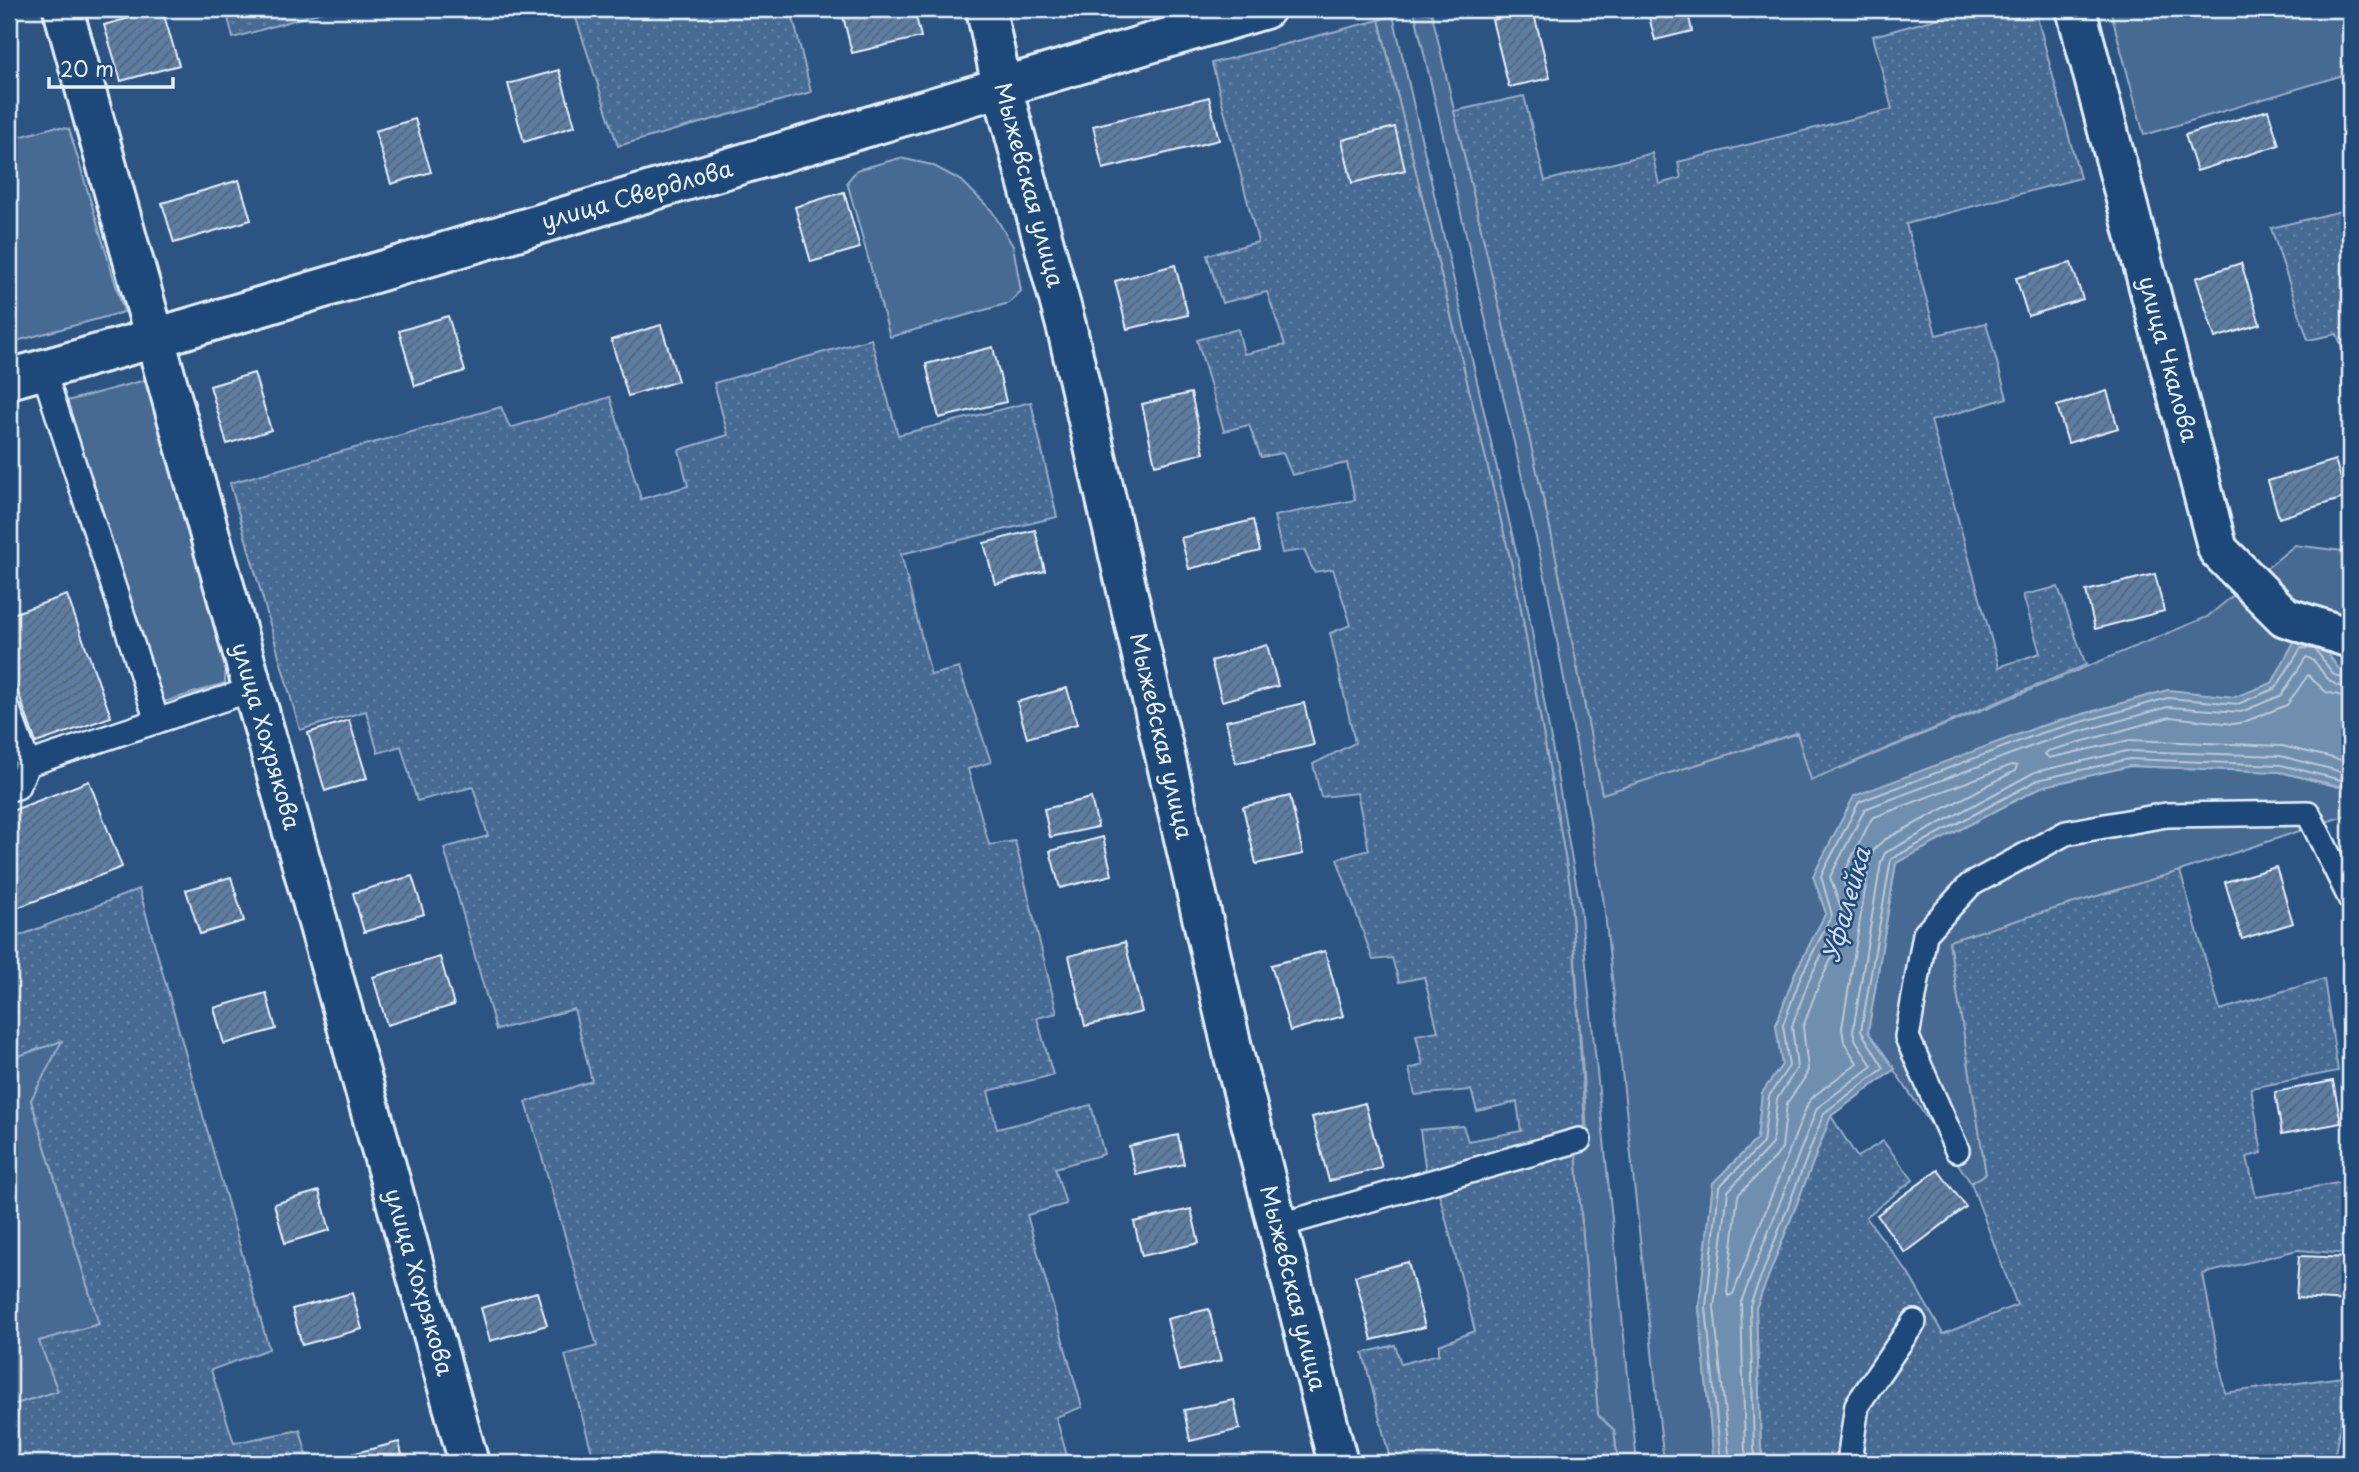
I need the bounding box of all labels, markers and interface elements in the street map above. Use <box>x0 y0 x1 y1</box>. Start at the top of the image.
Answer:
scale bar <box>49 46 173 90</box>
text: 20 m <box>60 52 114 84</box>
street label: Мыжевская улица <box>986 78 1075 291</box>
street label: улица Свердлова <box>537 149 737 238</box>
street label: улица Чкалова <box>2130 272 2209 446</box>
street label: Мыжевская улица <box>1122 629 1203 843</box>
street label: улица Хохрякова <box>224 638 311 834</box>
water label: Уфалейка <box>1812 842 1879 966</box>
street label: Мыжевская улица <box>1252 1181 1337 1395</box>
street label: улица Хохрякова <box>377 1184 464 1380</box>

